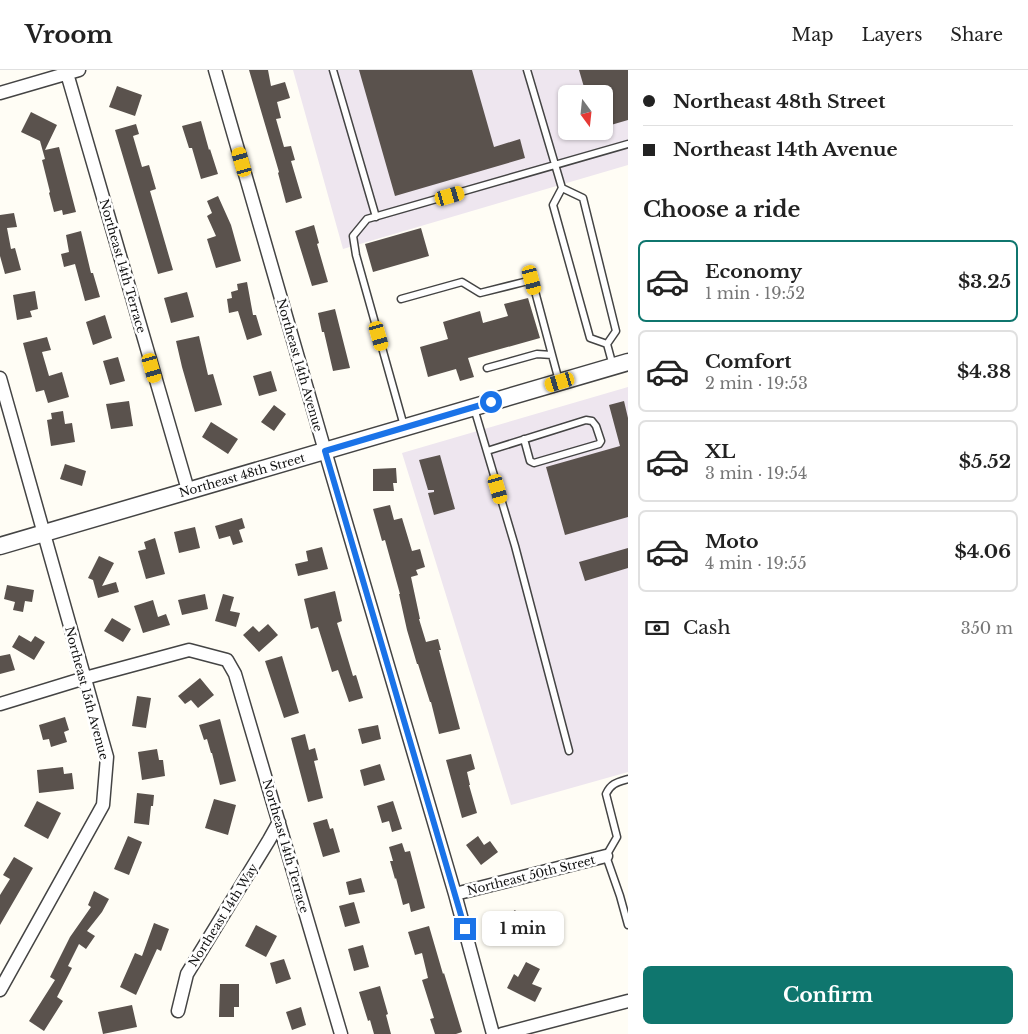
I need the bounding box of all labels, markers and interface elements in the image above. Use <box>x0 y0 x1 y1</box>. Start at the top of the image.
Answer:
text: Vroom <box>25 20 113 49</box>
text: Map <box>792 24 833 46</box>
text: Layers <box>861 24 922 46</box>
text: Share <box>950 24 1003 46</box>
north arrow <box>558 85 612 140</box>
map controls <box>558 85 613 140</box>
text: Northeast 48th Street <box>673 90 886 113</box>
text: Northeast 14th Avenue <box>673 138 898 161</box>
car <box>230 146 253 178</box>
car <box>433 185 466 207</box>
text: Choose a ride <box>643 196 800 223</box>
street label: Northeast 14th Terrace <box>97 197 149 335</box>
icon: car <box>645 259 690 304</box>
text: Economy <box>705 260 802 283</box>
car <box>520 264 543 296</box>
text: $3.25 <box>958 270 1011 293</box>
text: 1 min · 19:52 <box>705 283 805 303</box>
street label: Northeast 14th Avenue <box>274 297 326 433</box>
car <box>367 320 390 352</box>
icon: car <box>645 349 690 394</box>
text: Comfort <box>705 350 792 373</box>
car <box>140 352 163 384</box>
text: $4.38 <box>957 360 1011 383</box>
car <box>543 370 576 394</box>
text: 2 min · 19:53 <box>705 373 808 393</box>
route start <box>480 391 502 413</box>
icon: car <box>645 439 690 484</box>
text: XL <box>705 440 735 463</box>
street label: Northeast 48th Street <box>177 450 307 500</box>
text: $5.52 <box>959 450 1011 473</box>
text: 3 min · 19:54 <box>705 463 807 483</box>
car <box>486 473 509 505</box>
icon: car <box>645 529 690 574</box>
text: Moto <box>705 530 759 553</box>
text: $4.06 <box>954 540 1011 563</box>
text: 4 min · 19:55 <box>705 553 807 573</box>
icon: cash <box>643 614 671 642</box>
text: Cash <box>683 616 730 639</box>
text: 350 m <box>961 618 1013 638</box>
street label: Northeast 15th Avenue <box>62 625 112 761</box>
street label: Northeast 14th Terrace <box>260 777 312 915</box>
street label: Northeast 50th Street <box>465 852 597 898</box>
street label: Northeast 14th Way <box>185 860 261 969</box>
callout: 1 min <box>482 912 565 946</box>
route end <box>454 918 476 940</box>
text: 1 min <box>500 918 546 938</box>
button: Confirm <box>643 966 1013 1024</box>

